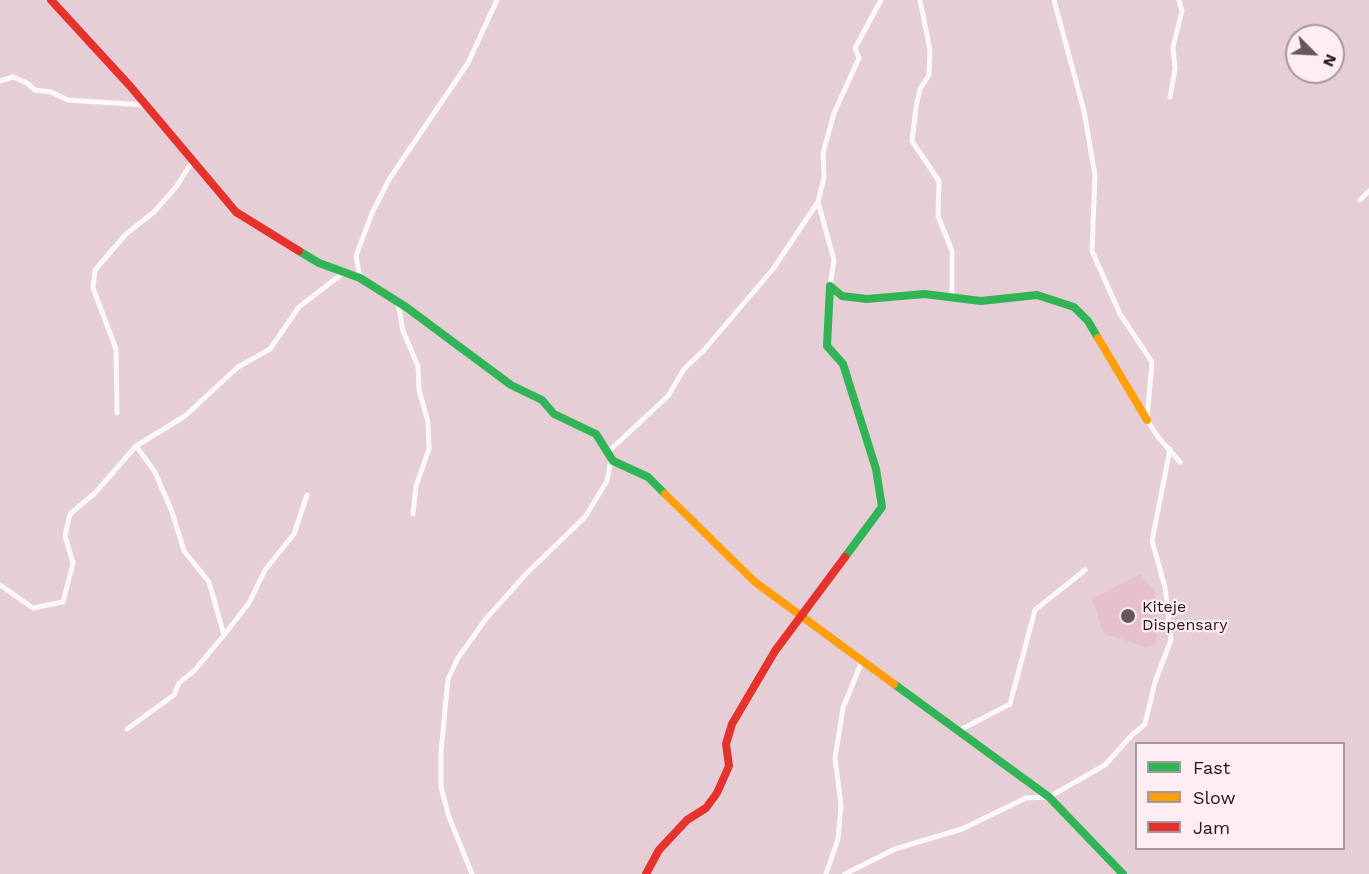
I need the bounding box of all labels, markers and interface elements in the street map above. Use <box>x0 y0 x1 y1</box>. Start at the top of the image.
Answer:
north arrow <box>1285 24 1345 84</box>
text: N <box>1319 51 1341 70</box>
place label: Kiteje Dispensary <box>1142 597 1228 635</box>
marker: Kiteje Dispensary <box>1119 607 1137 625</box>
legend <box>1135 742 1345 850</box>
text: Fast <box>1193 757 1230 778</box>
text: Slow <box>1193 787 1236 808</box>
text: Jam <box>1193 817 1230 838</box>

